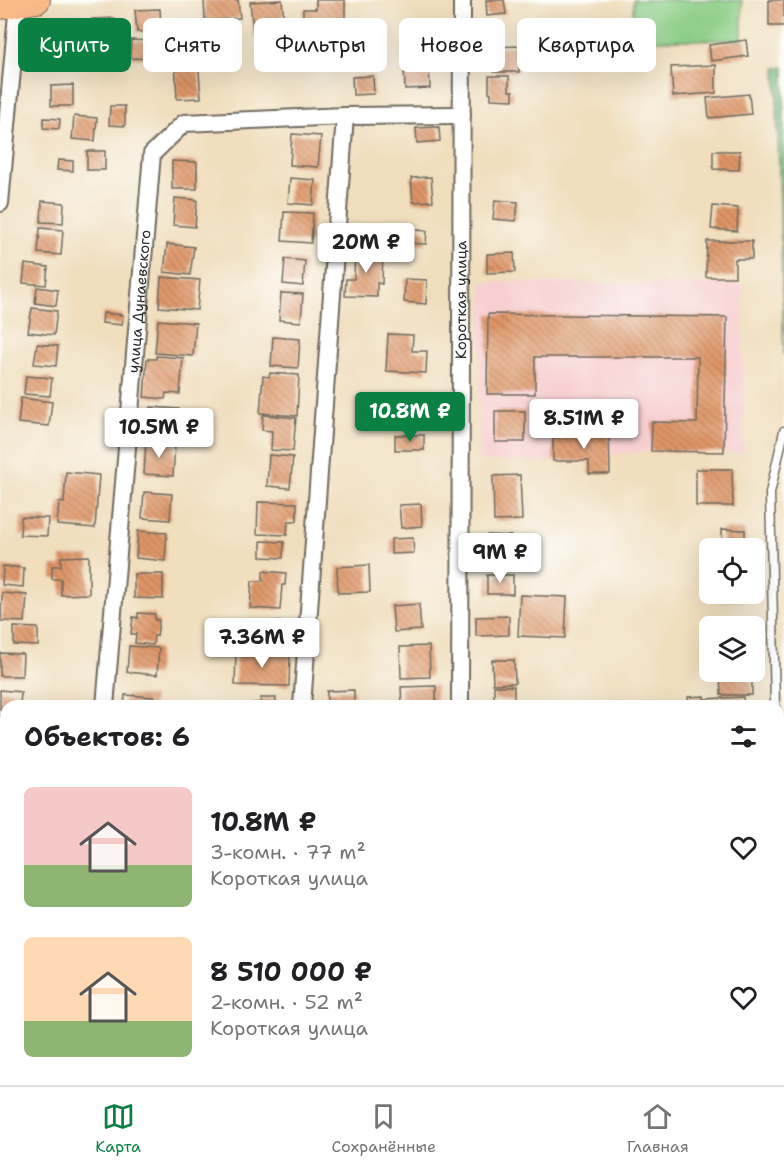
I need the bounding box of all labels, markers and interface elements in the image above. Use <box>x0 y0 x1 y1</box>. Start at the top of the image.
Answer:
chip: Купить <box>18 18 131 72</box>
chip: Снять <box>143 18 242 72</box>
chip: Фильтры <box>254 18 387 72</box>
chip: Новое <box>399 18 505 72</box>
chip: Квартира <box>517 18 656 72</box>
pin: 20M ₽ <box>324 223 408 274</box>
street label: улица Дунаевского <box>123 229 156 374</box>
text: 20M ₽ <box>331 229 401 255</box>
street label: Короткая улица <box>451 240 471 359</box>
pin: 10.8M ₽ <box>355 392 465 443</box>
text: 10.8M ₽ <box>369 398 451 424</box>
pin: 8.51M ₽ <box>529 399 639 450</box>
text: 8.51M ₽ <box>543 405 625 431</box>
pin: 10.5M ₽ <box>104 408 214 459</box>
text: 10.5M ₽ <box>119 414 199 440</box>
pin: 9M ₽ <box>464 533 536 584</box>
map controls <box>699 538 765 682</box>
button: locate <box>699 538 765 604</box>
text: 9M ₽ <box>472 539 528 565</box>
button: layers <box>699 616 765 682</box>
pin: 7.36M ₽ <box>207 618 317 669</box>
text: 7.36M ₽ <box>218 624 306 650</box>
text: Объектов: 6 <box>24 719 190 754</box>
icon: filters <box>727 720 760 753</box>
text: 10.8M ₽ <box>210 804 317 839</box>
icon: home <box>72 811 144 883</box>
icon: heart <box>727 831 760 864</box>
text: 3-комн. · 77 m² <box>210 839 366 865</box>
text: Короткая улица <box>210 865 368 891</box>
text: 8 510 000 ₽ <box>210 954 372 989</box>
icon: home <box>72 961 144 1033</box>
icon: heart <box>727 981 760 1014</box>
text: 2-комн. · 52 m² <box>210 989 363 1015</box>
text: Короткая улица <box>210 1015 368 1041</box>
tab: Карта <box>95 1100 141 1157</box>
tab: Сохранённые <box>332 1100 436 1157</box>
tab: Главная <box>627 1100 689 1157</box>

